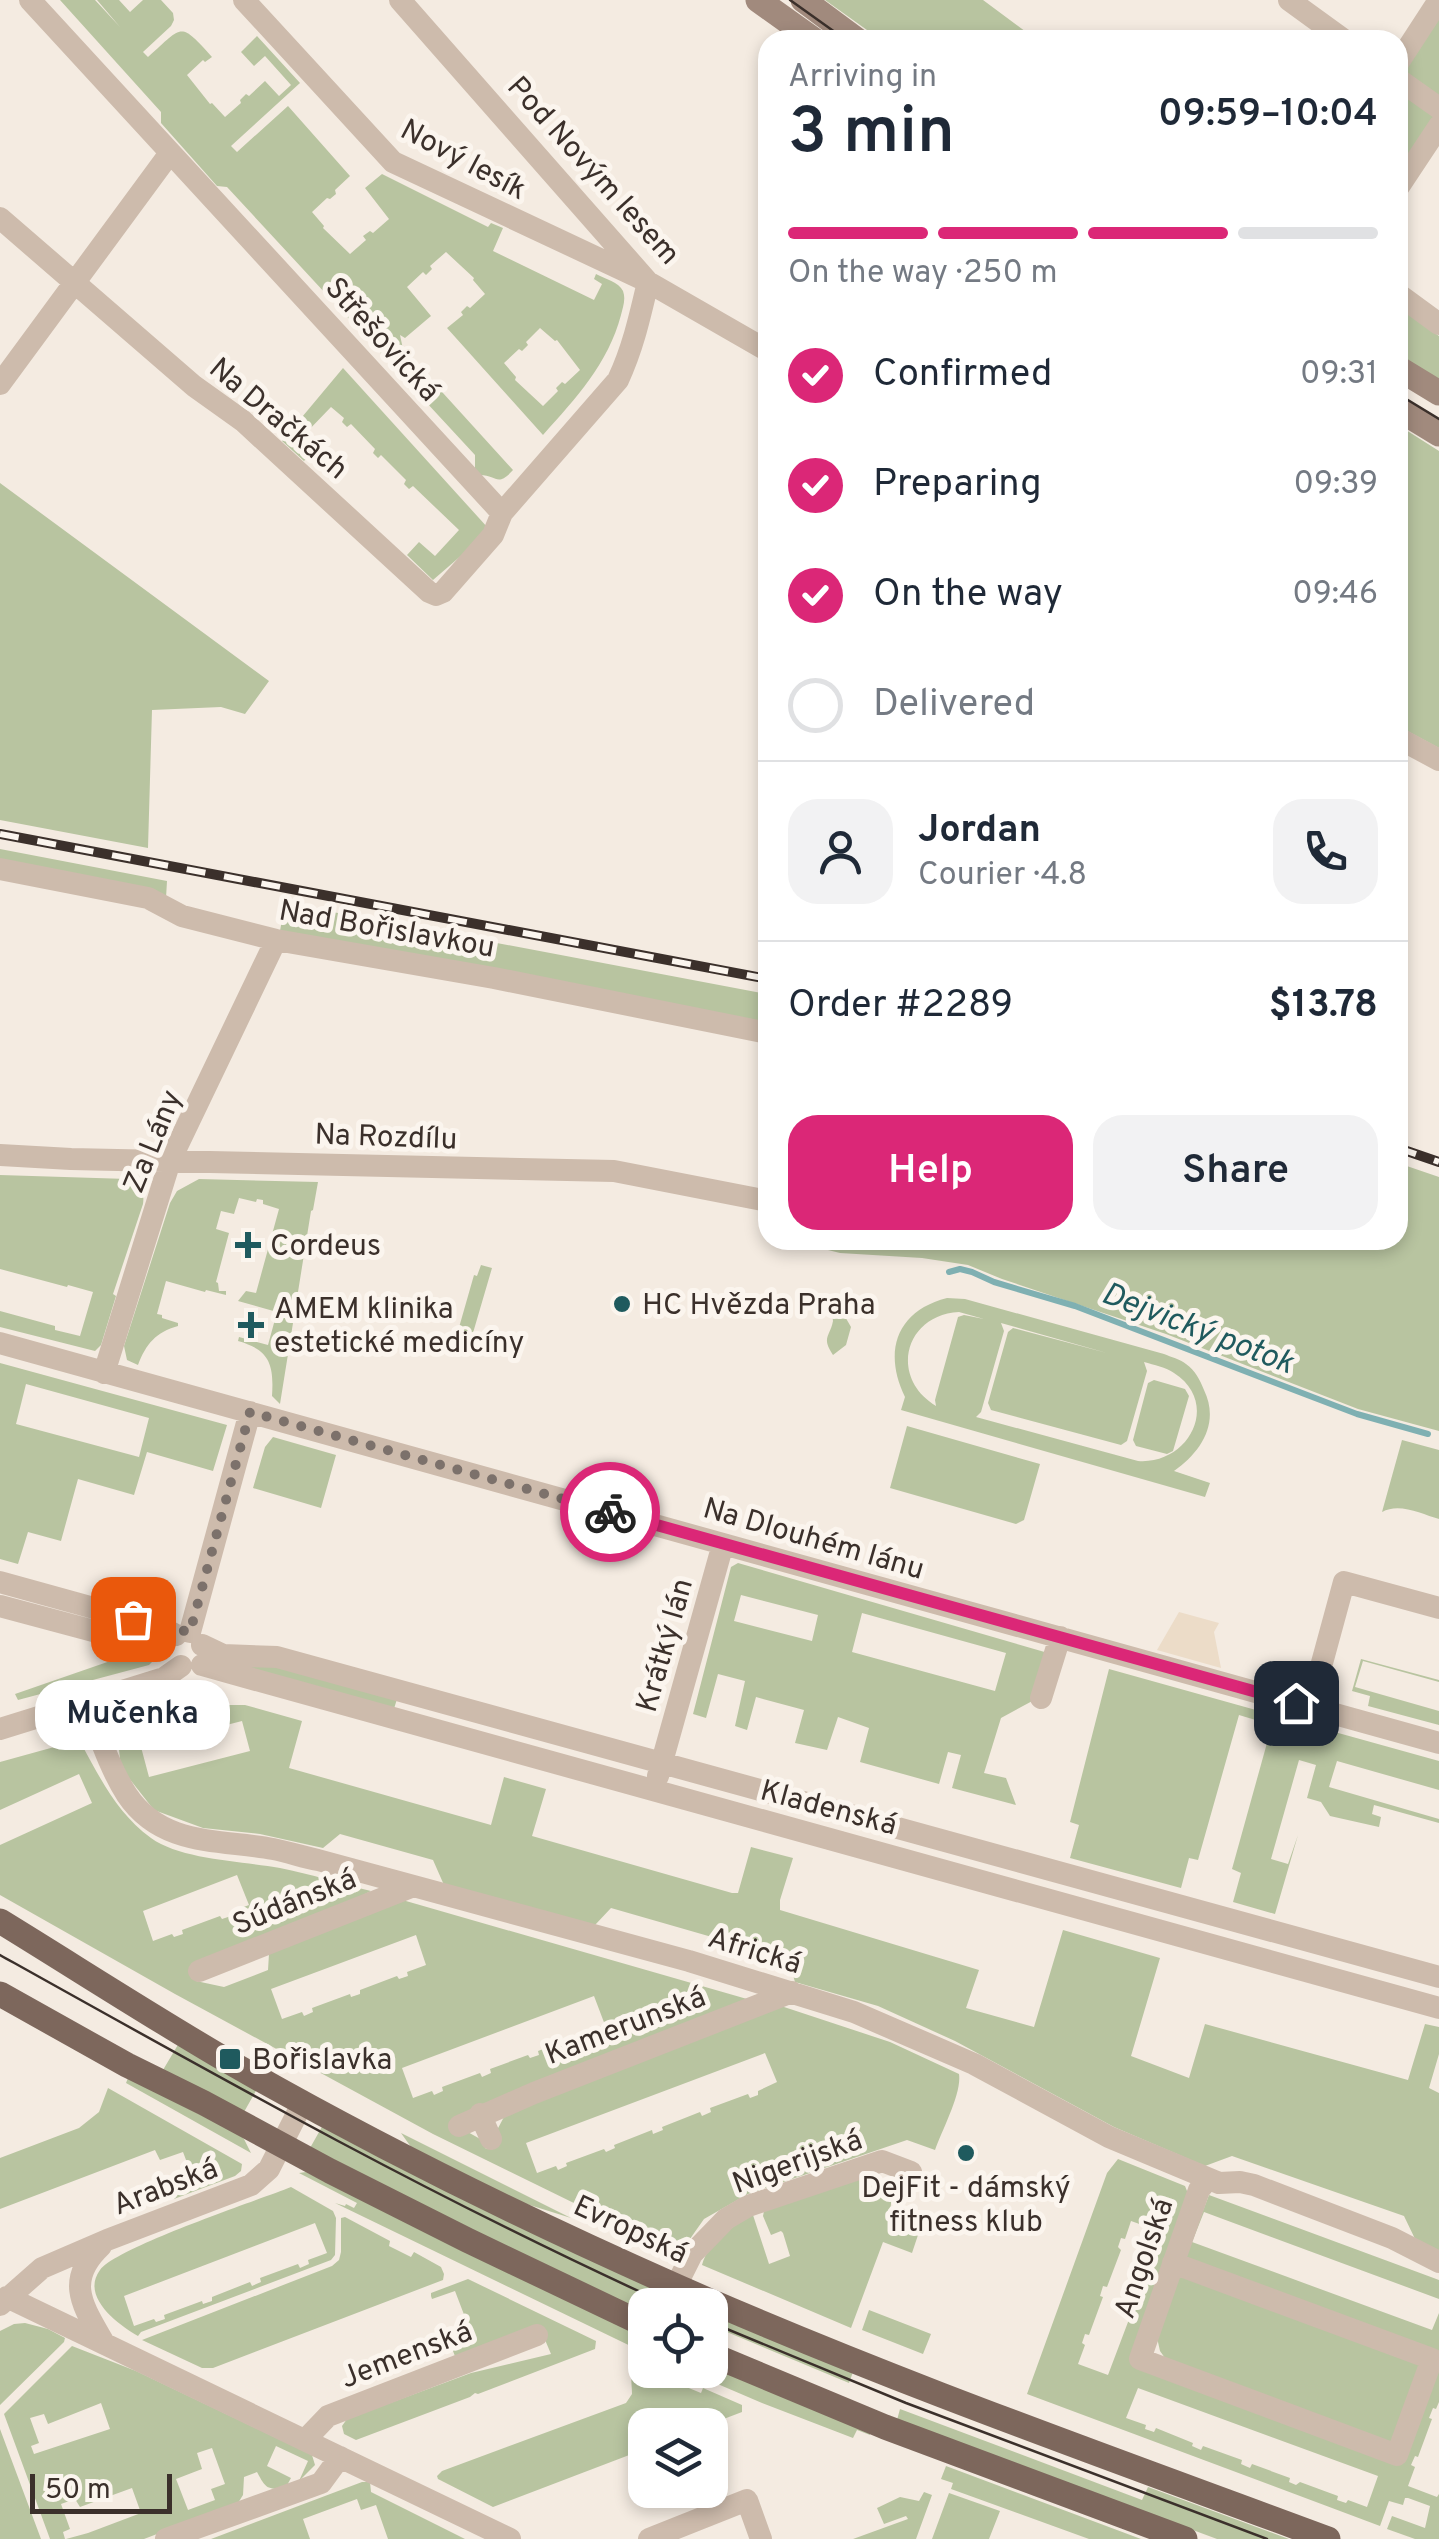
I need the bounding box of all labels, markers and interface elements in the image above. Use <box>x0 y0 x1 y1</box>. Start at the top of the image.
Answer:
text: Arriving in <box>788 58 937 98</box>
street label: Pod Novým lesem <box>498 70 687 274</box>
text: 09:59–10:04 <box>1158 91 1378 140</box>
text: 3 min <box>788 94 955 176</box>
street label: Nový lesík <box>393 113 532 210</box>
text: On the way · 250 m <box>788 254 1058 294</box>
street label: Střešovická <box>316 271 447 410</box>
icon: check <box>788 348 843 403</box>
street label: Na Dračkách <box>200 351 354 489</box>
text: Confirmed <box>873 351 1052 400</box>
text: 09:31 <box>1300 355 1378 395</box>
icon: check <box>788 458 843 513</box>
text: Preparing <box>873 461 1042 510</box>
text: 09:39 <box>1293 465 1378 505</box>
icon: check <box>788 568 843 623</box>
text: On the way <box>873 571 1063 620</box>
text: 09:46 <box>1292 575 1378 615</box>
text: Delivered <box>873 681 1035 730</box>
button: person <box>788 799 893 904</box>
button: phone <box>1273 799 1378 904</box>
text: Jordan <box>918 807 1041 856</box>
text: Courier · 4.8 <box>918 856 1087 896</box>
street label: Nad Bořislavkou <box>276 893 497 968</box>
text: Order #2289 <box>788 982 1013 1031</box>
text: $13.78 <box>1269 982 1378 1031</box>
street label: Za Lány <box>117 1085 192 1199</box>
button: Help <box>788 1115 1073 1230</box>
button: Share <box>1093 1115 1378 1230</box>
street label: Na Rozdílu <box>314 1118 458 1159</box>
place label: Cordeus <box>270 1229 381 1266</box>
marker: Cordeus <box>235 1232 261 1258</box>
water label: Dejvický potok <box>1095 1275 1299 1385</box>
place label: HC Hvězda Praha <box>642 1288 876 1325</box>
place label: AMEM klinika estetické medicíny <box>274 1292 524 1363</box>
marker: HC Hvězda Praha <box>611 1293 633 1315</box>
marker: AMEM klinika estetické medicíny <box>238 1312 264 1338</box>
courier <box>560 1462 660 1562</box>
icon: bike <box>583 1485 638 1540</box>
street label: Na Dlouhém lánu <box>698 1491 928 1590</box>
street label: Krátký lán <box>630 1575 703 1717</box>
pin <box>91 1577 176 1662</box>
icon: bag <box>106 1592 161 1647</box>
pin <box>1254 1661 1339 1746</box>
icon: home <box>1269 1676 1324 1731</box>
callout: Mučenka <box>36 1679 230 1749</box>
text: Mučenka <box>66 1695 199 1735</box>
street label: Kladenská <box>756 1773 901 1845</box>
street label: Súdánská <box>228 1862 362 1945</box>
street label: Africká <box>703 1921 806 1984</box>
street label: Kamerunská <box>540 1980 711 2075</box>
place label: Bořislavka <box>252 2043 392 2080</box>
marker: Bořislavka <box>217 2046 243 2072</box>
street label: Nigerijská <box>728 2123 868 2204</box>
marker: DejFit - dámský fitness klub <box>955 2142 977 2164</box>
street label: Arabská <box>108 2151 224 2225</box>
place label: DejFit - dámský fitness klub <box>861 2171 1071 2242</box>
street label: Evropská <box>567 2189 693 2274</box>
street label: Angolská <box>1108 2194 1183 2324</box>
map controls <box>628 2288 728 2508</box>
button: locate <box>628 2288 728 2388</box>
street label: Jemenská <box>336 2314 478 2398</box>
button: layers <box>628 2408 728 2508</box>
scale bar <box>30 2469 172 2514</box>
text: 50 m <box>45 2473 111 2509</box>

